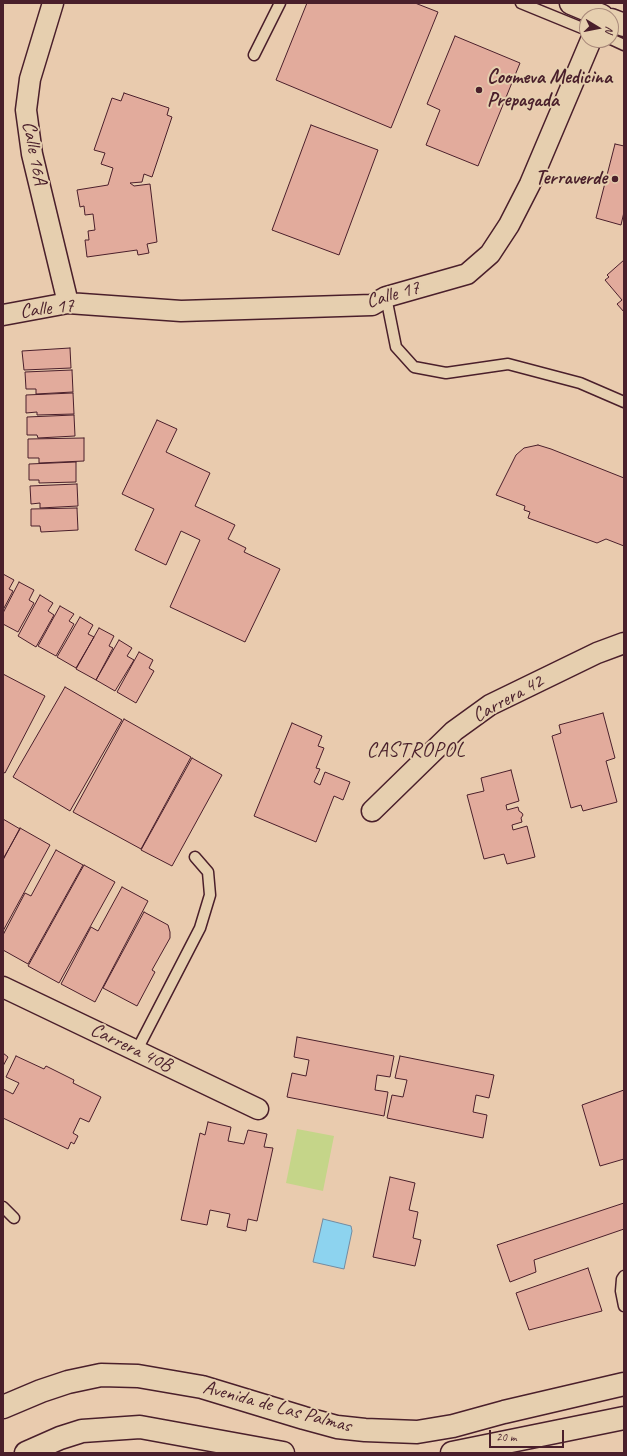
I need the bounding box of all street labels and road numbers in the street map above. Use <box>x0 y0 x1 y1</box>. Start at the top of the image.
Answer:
street label: Calle 16A <box>16 119 52 187</box>
street label: Calle 17 <box>364 276 422 314</box>
street label: Calle 17 <box>19 294 75 324</box>
street label: Carrera 42 <box>468 670 548 728</box>
street label: Carrera 40B <box>86 1018 176 1078</box>
street label: Avenida de Las Palmas <box>200 1376 354 1438</box>

